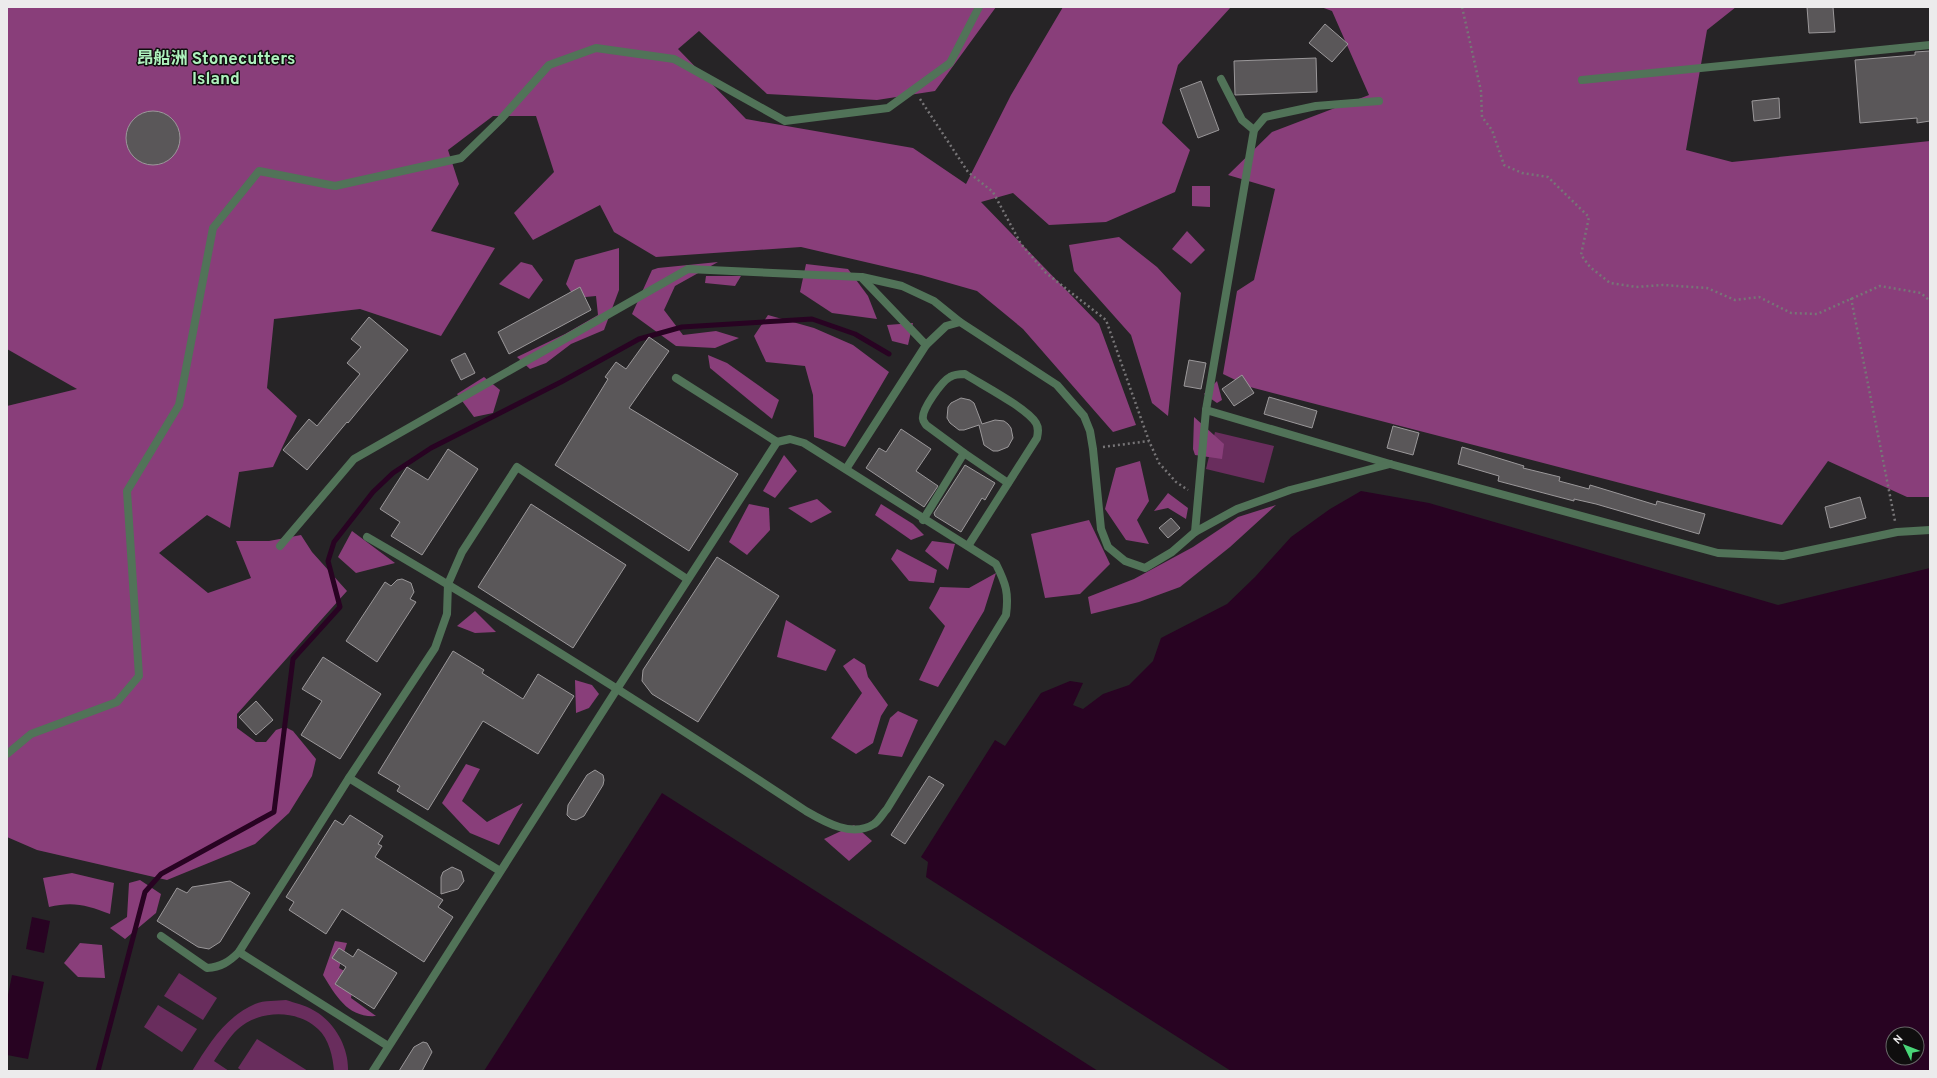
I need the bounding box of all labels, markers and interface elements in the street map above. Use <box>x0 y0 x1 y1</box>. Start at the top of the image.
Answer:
district label: 昂船洲 Stonecutters Island <box>137 49 295 91</box>
north arrow <box>1885 1026 1925 1066</box>
text: N <box>1891 1032 1906 1048</box>

